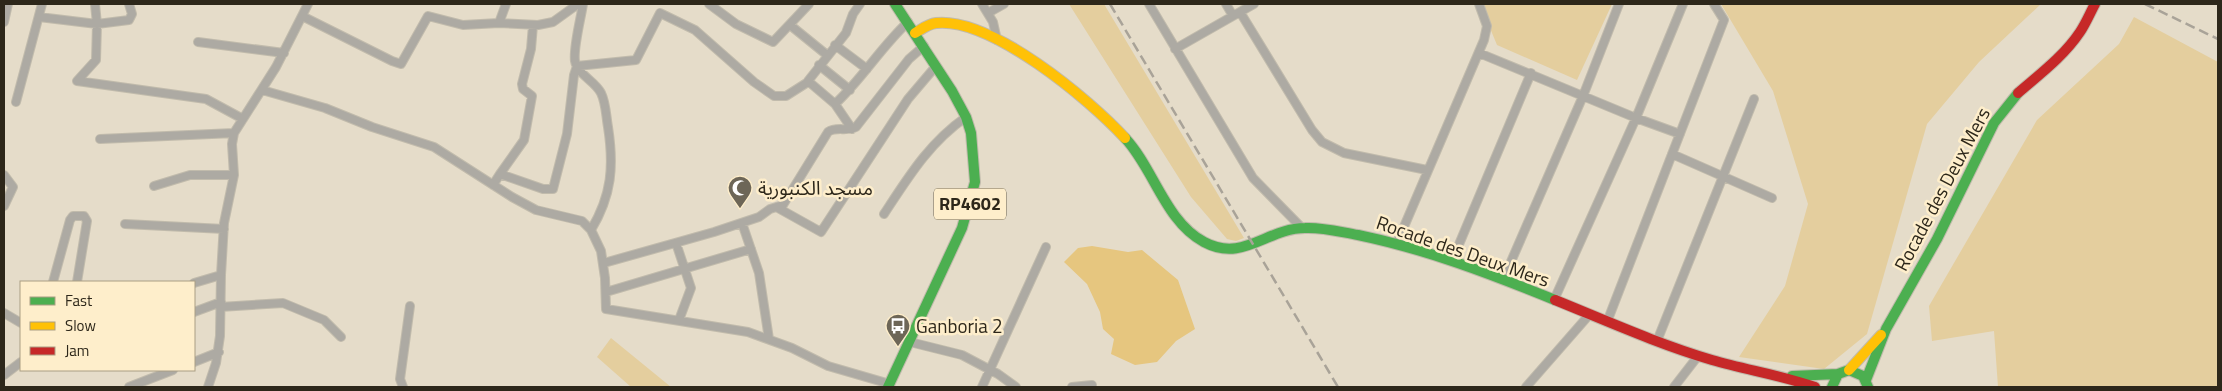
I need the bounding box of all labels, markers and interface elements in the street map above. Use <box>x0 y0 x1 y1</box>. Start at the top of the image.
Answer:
street label: Rocade des Deux Mers <box>1886 102 1997 276</box>
place label: مسجد الكنبورية <box>758 173 873 202</box>
mosque icon: مسجد الكنبورية <box>727 175 753 209</box>
road number: RP4602 <box>934 188 1006 220</box>
street label: Rocade des Deux Mers <box>1373 207 1554 294</box>
legend <box>20 281 195 371</box>
text: Fast <box>65 289 93 312</box>
place label: Ganboria 2 <box>916 311 1003 340</box>
bus stop icon: Ganboria 2 <box>885 313 911 347</box>
text: Slow <box>65 314 96 337</box>
text: Jam <box>65 339 89 362</box>

